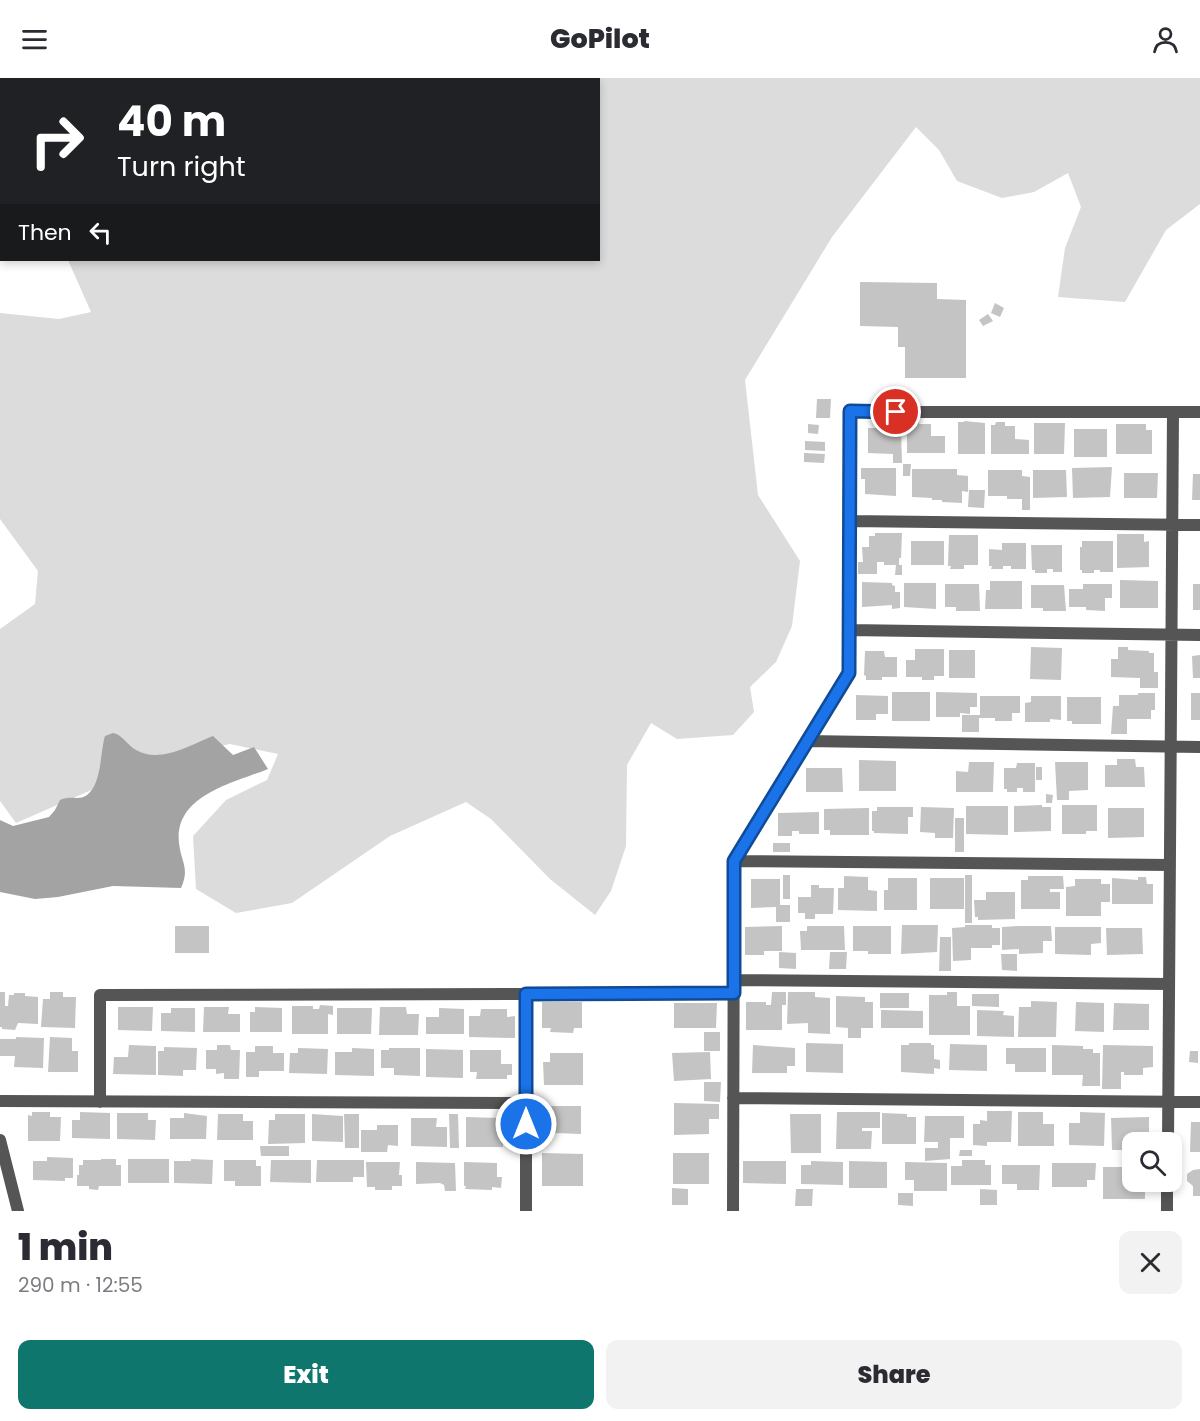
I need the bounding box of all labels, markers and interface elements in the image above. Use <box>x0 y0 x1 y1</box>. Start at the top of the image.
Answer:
text: GoPilot <box>550 20 650 57</box>
icon: menu <box>18 23 51 56</box>
icon: person <box>1149 23 1182 56</box>
text: 40 m <box>117 92 226 151</box>
icon: right <box>18 102 96 180</box>
text: Turn right <box>117 148 246 185</box>
icon: left <box>84 216 117 249</box>
text: Then <box>18 217 72 248</box>
pin <box>870 386 921 437</box>
icon: arrive <box>879 395 912 428</box>
position arrow <box>494 1092 558 1156</box>
map controls <box>1122 1132 1182 1192</box>
button: search <box>1122 1132 1182 1192</box>
text: 1 min <box>18 1222 113 1273</box>
button: close <box>1119 1231 1182 1294</box>
text: 290 m · 12:55 <box>18 1271 143 1299</box>
button: Exit <box>18 1340 594 1409</box>
button: Share <box>606 1340 1182 1409</box>

